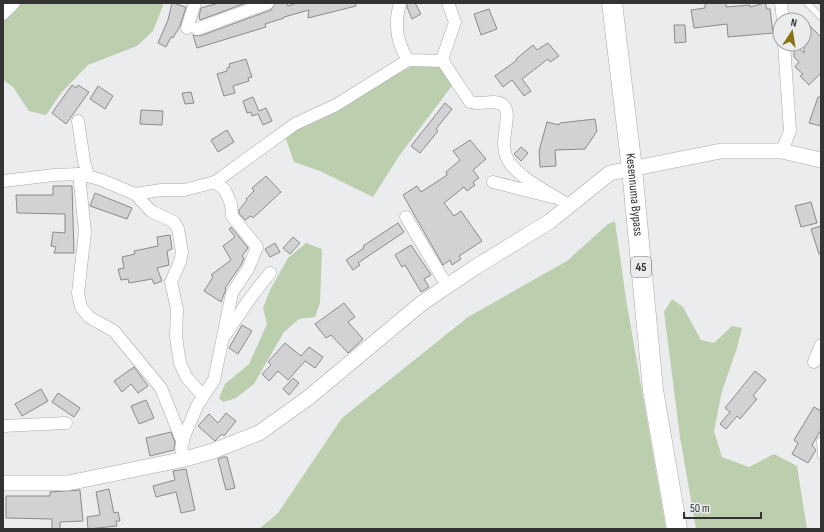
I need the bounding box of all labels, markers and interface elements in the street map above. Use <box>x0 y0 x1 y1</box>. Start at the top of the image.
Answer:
north arrow <box>772 12 812 52</box>
text: N <box>790 16 798 30</box>
street label: Kesennuma Bypass <box>622 152 646 237</box>
road number: 45 <box>631 257 651 277</box>
scale bar <box>684 494 761 520</box>
text: 50 m <box>690 501 710 516</box>

